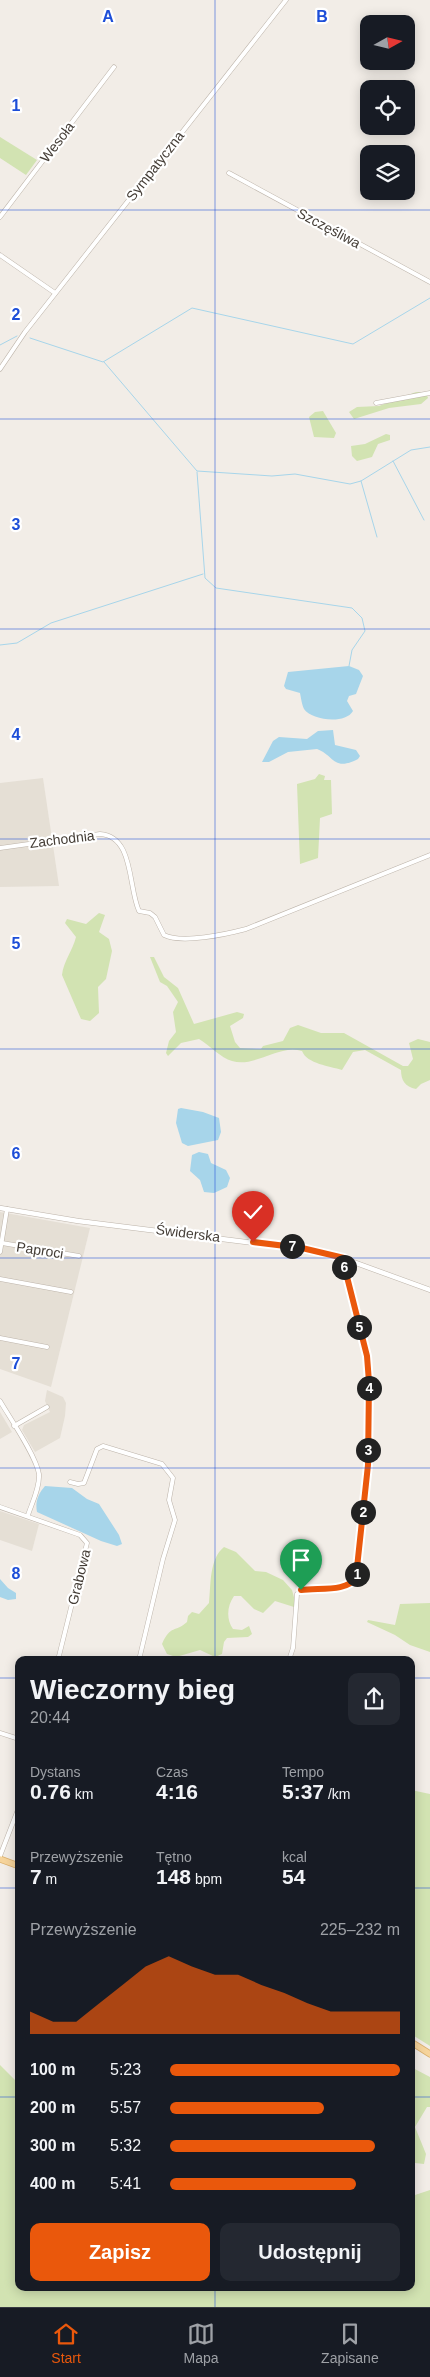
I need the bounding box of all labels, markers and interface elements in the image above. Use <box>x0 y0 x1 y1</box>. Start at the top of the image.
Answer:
text: A <box>102 8 114 25</box>
text: B <box>316 8 328 25</box>
north arrow <box>360 15 415 70</box>
map controls <box>360 15 415 200</box>
button: locate <box>360 80 415 135</box>
text: 1 <box>12 97 21 114</box>
street label: Wesoła <box>37 118 77 165</box>
street label: Sympatyczna <box>123 128 187 204</box>
button: layers <box>360 145 415 200</box>
street label: Szczęśliwa <box>295 205 364 251</box>
text: 2 <box>12 306 21 323</box>
text: 3 <box>12 516 21 533</box>
text: 4 <box>12 726 21 743</box>
street label: Zachodnia <box>29 827 96 851</box>
text: 5 <box>12 935 21 952</box>
text: 6 <box>12 1145 21 1162</box>
pin <box>232 1191 274 1242</box>
icon: check <box>239 1198 267 1226</box>
street label: Świderska <box>155 1220 221 1245</box>
pin: 7 <box>280 1234 304 1258</box>
street label: Paproci <box>15 1238 65 1262</box>
text: 7 <box>289 1238 296 1254</box>
pin: 6 <box>332 1254 356 1280</box>
text: 6 <box>341 1259 348 1275</box>
pin: 5 <box>346 1314 372 1340</box>
text: 5 <box>356 1319 363 1335</box>
text: 7 <box>12 1355 21 1372</box>
pin: 4 <box>356 1376 382 1400</box>
text: 4 <box>366 1380 373 1396</box>
pin: 3 <box>356 1438 380 1462</box>
text: 3 <box>365 1442 372 1458</box>
pin: 2 <box>350 1500 376 1524</box>
text: 2 <box>360 1504 367 1520</box>
pin <box>280 1539 322 1590</box>
icon: arrive <box>287 1546 315 1574</box>
street label: Grabowa <box>64 1547 94 1606</box>
pin: 1 <box>344 1562 370 1586</box>
text: 8 <box>12 1565 21 1582</box>
text: 1 <box>354 1566 361 1582</box>
button: share <box>348 1673 400 1725</box>
text: Wieczorny bieg <box>30 1674 235 1705</box>
text: 20:44 <box>30 1709 70 1726</box>
text: Dystans <box>30 1764 81 1780</box>
text: Czas <box>156 1764 188 1780</box>
text: Tempo <box>282 1764 324 1780</box>
text: 0.76 <box>30 1780 71 1803</box>
text: 4:16 <box>156 1780 198 1803</box>
text: 5:37 <box>282 1780 324 1803</box>
text: km <box>71 1786 93 1802</box>
text: /km <box>324 1786 350 1802</box>
text: Przewyższenie <box>30 1849 123 1865</box>
text: Tętno <box>156 1849 192 1865</box>
text: kcal <box>282 1849 307 1865</box>
text: 7 <box>30 1865 42 1888</box>
text: 148 <box>156 1865 191 1888</box>
text: 54 <box>282 1865 305 1888</box>
text: m <box>42 1871 57 1887</box>
text: bpm <box>191 1871 222 1887</box>
text: Przewyższenie <box>30 1921 137 1938</box>
text: 225–232 m <box>320 1921 400 1938</box>
text: 100 m <box>30 2061 75 2078</box>
text: 5:23 <box>110 2061 141 2078</box>
text: 200 m <box>30 2099 75 2116</box>
text: 5:57 <box>110 2099 141 2116</box>
text: 300 m <box>30 2137 75 2154</box>
text: 5:32 <box>110 2137 141 2154</box>
text: 400 m <box>30 2175 75 2192</box>
text: 5:41 <box>110 2175 141 2192</box>
button: Zapisz <box>30 2223 210 2281</box>
button: Udostępnij <box>220 2223 400 2281</box>
tab: Start <box>51 2320 81 2366</box>
tab: Mapa <box>183 2320 219 2366</box>
tab: Zapisane <box>321 2320 379 2366</box>

